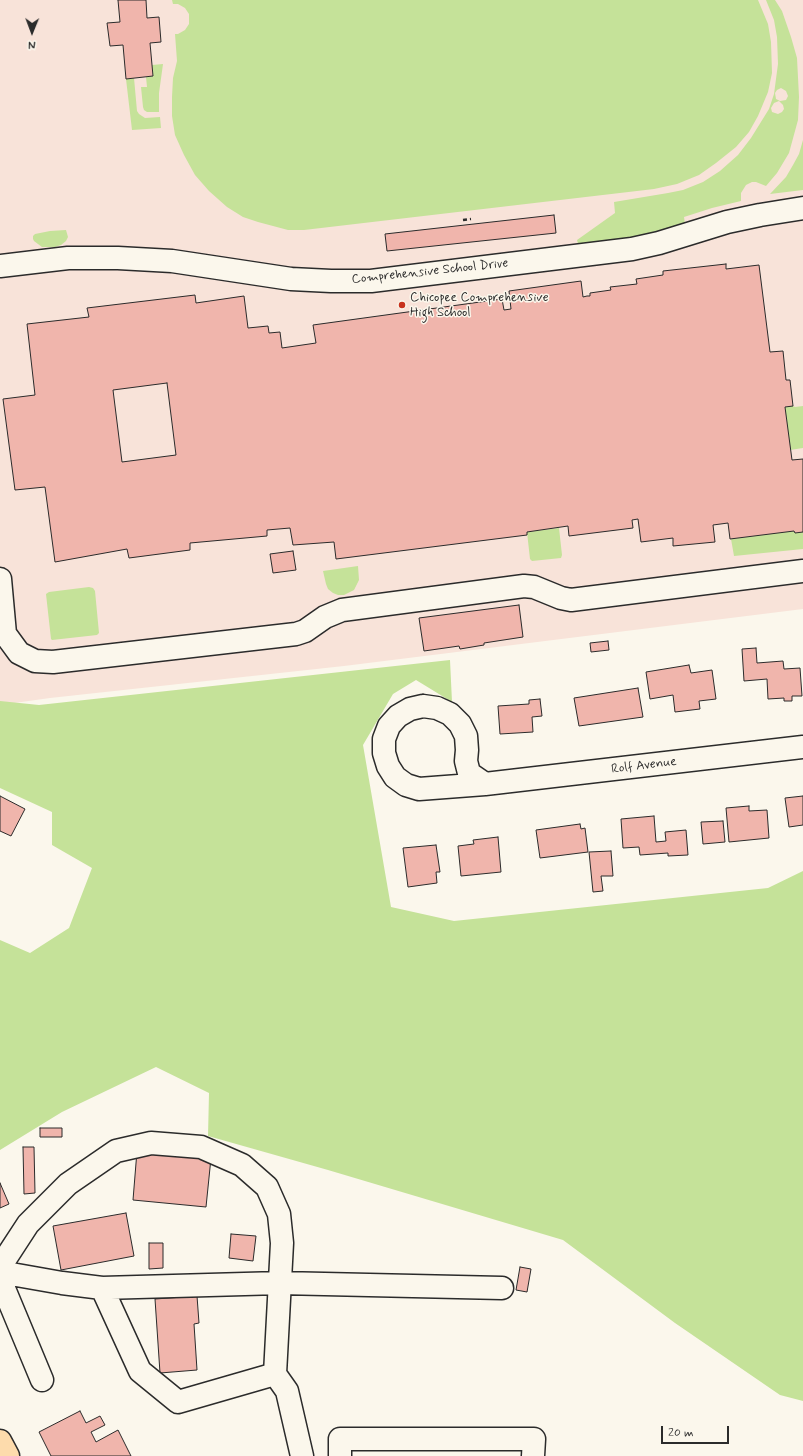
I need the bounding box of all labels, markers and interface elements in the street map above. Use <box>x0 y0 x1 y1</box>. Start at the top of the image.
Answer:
north arrow <box>12 12 52 52</box>
text: N <box>28 37 36 51</box>
street label: Comprehensive School Drive <box>351 256 509 288</box>
place label: Chicopee Comprehensive High School <box>410 290 549 321</box>
marker: Chicopee Comprehensive High School <box>397 300 407 310</box>
street label: Rolf Avenue <box>611 754 677 778</box>
scale bar <box>663 1418 731 1444</box>
text: 20 m <box>668 1425 694 1441</box>

